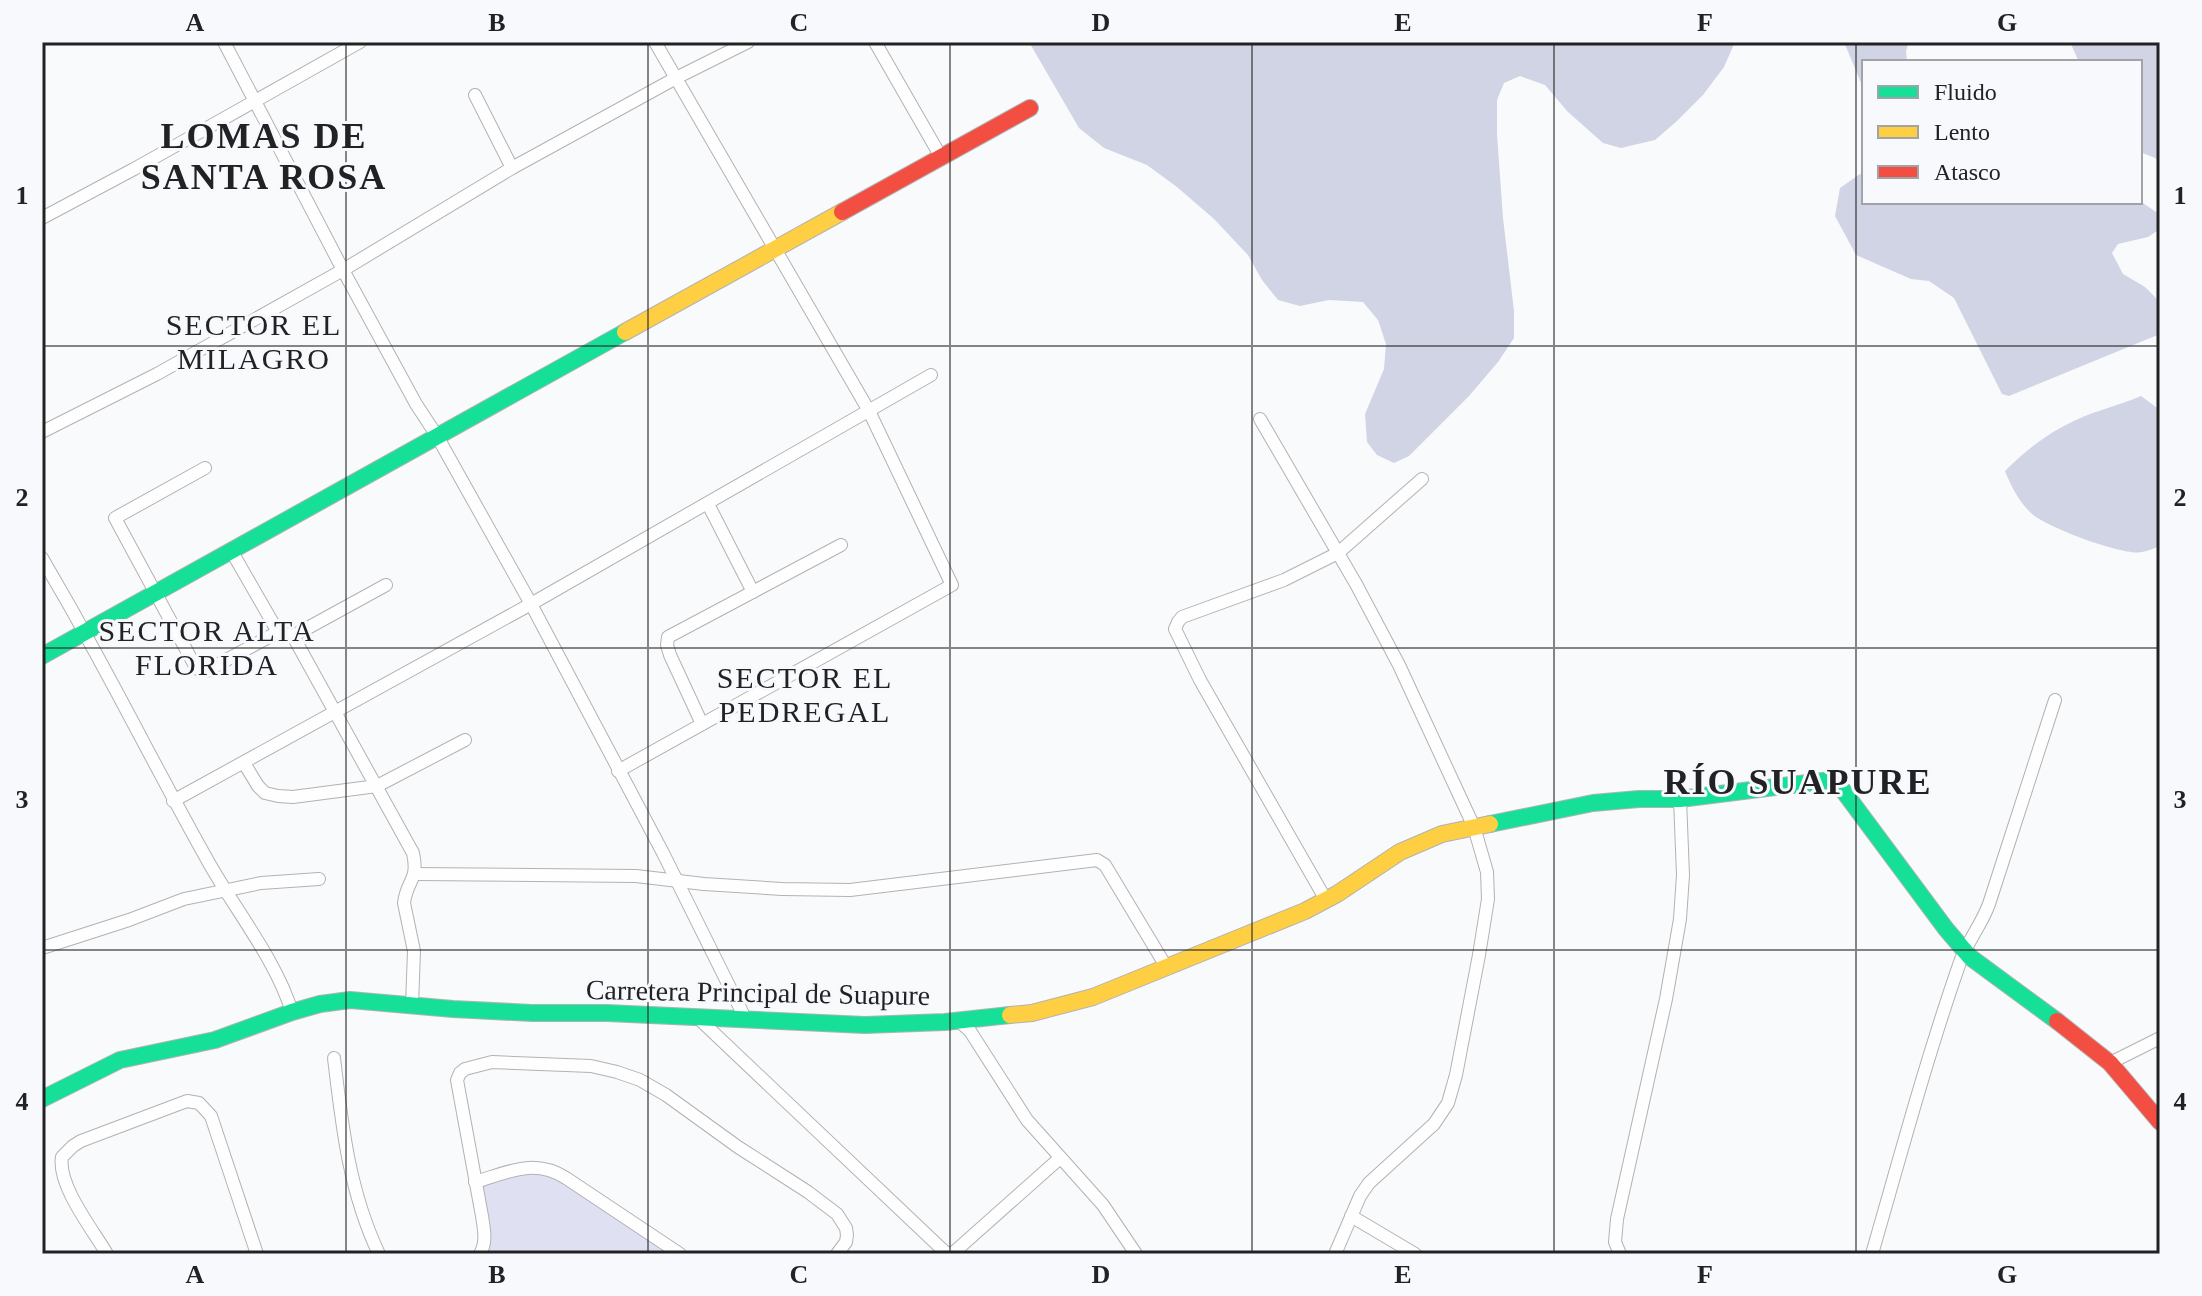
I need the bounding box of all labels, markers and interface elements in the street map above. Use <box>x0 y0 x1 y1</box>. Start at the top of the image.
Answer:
text: A <box>186 8 205 37</box>
text: B <box>488 8 506 37</box>
text: C <box>790 8 808 37</box>
text: D <box>1092 8 1110 37</box>
text: E <box>1394 8 1412 37</box>
text: F <box>1697 8 1713 37</box>
text: G <box>1997 8 2017 37</box>
legend <box>1862 60 2142 204</box>
text: Fluido <box>1934 79 1997 105</box>
district label: LOMAS DE SANTA ROSA <box>141 116 387 197</box>
text: Lento <box>1934 119 1990 145</box>
text: Atasco <box>1934 159 2001 185</box>
text: 1 <box>16 181 29 210</box>
text: 1 <box>2174 181 2187 210</box>
district label: SECTOR EL MILAGRO <box>166 308 342 375</box>
text: 2 <box>16 483 29 512</box>
text: 2 <box>2174 483 2187 512</box>
district label: SECTOR ALTA FLORIDA <box>98 614 316 681</box>
district label: SECTOR EL PEDREGAL <box>717 661 893 728</box>
district label: RÍO SUAPURE <box>1663 762 1933 802</box>
text: 3 <box>16 785 29 814</box>
text: 3 <box>2174 785 2187 814</box>
street label: Carretera Principal de Suapure <box>586 974 930 1011</box>
text: 4 <box>16 1087 29 1116</box>
text: 4 <box>2174 1087 2187 1116</box>
text: A <box>186 1260 205 1289</box>
text: B <box>488 1260 506 1289</box>
text: C <box>790 1260 808 1289</box>
text: D <box>1092 1260 1110 1289</box>
text: E <box>1394 1260 1412 1289</box>
text: F <box>1697 1260 1713 1289</box>
text: G <box>1997 1260 2017 1289</box>

